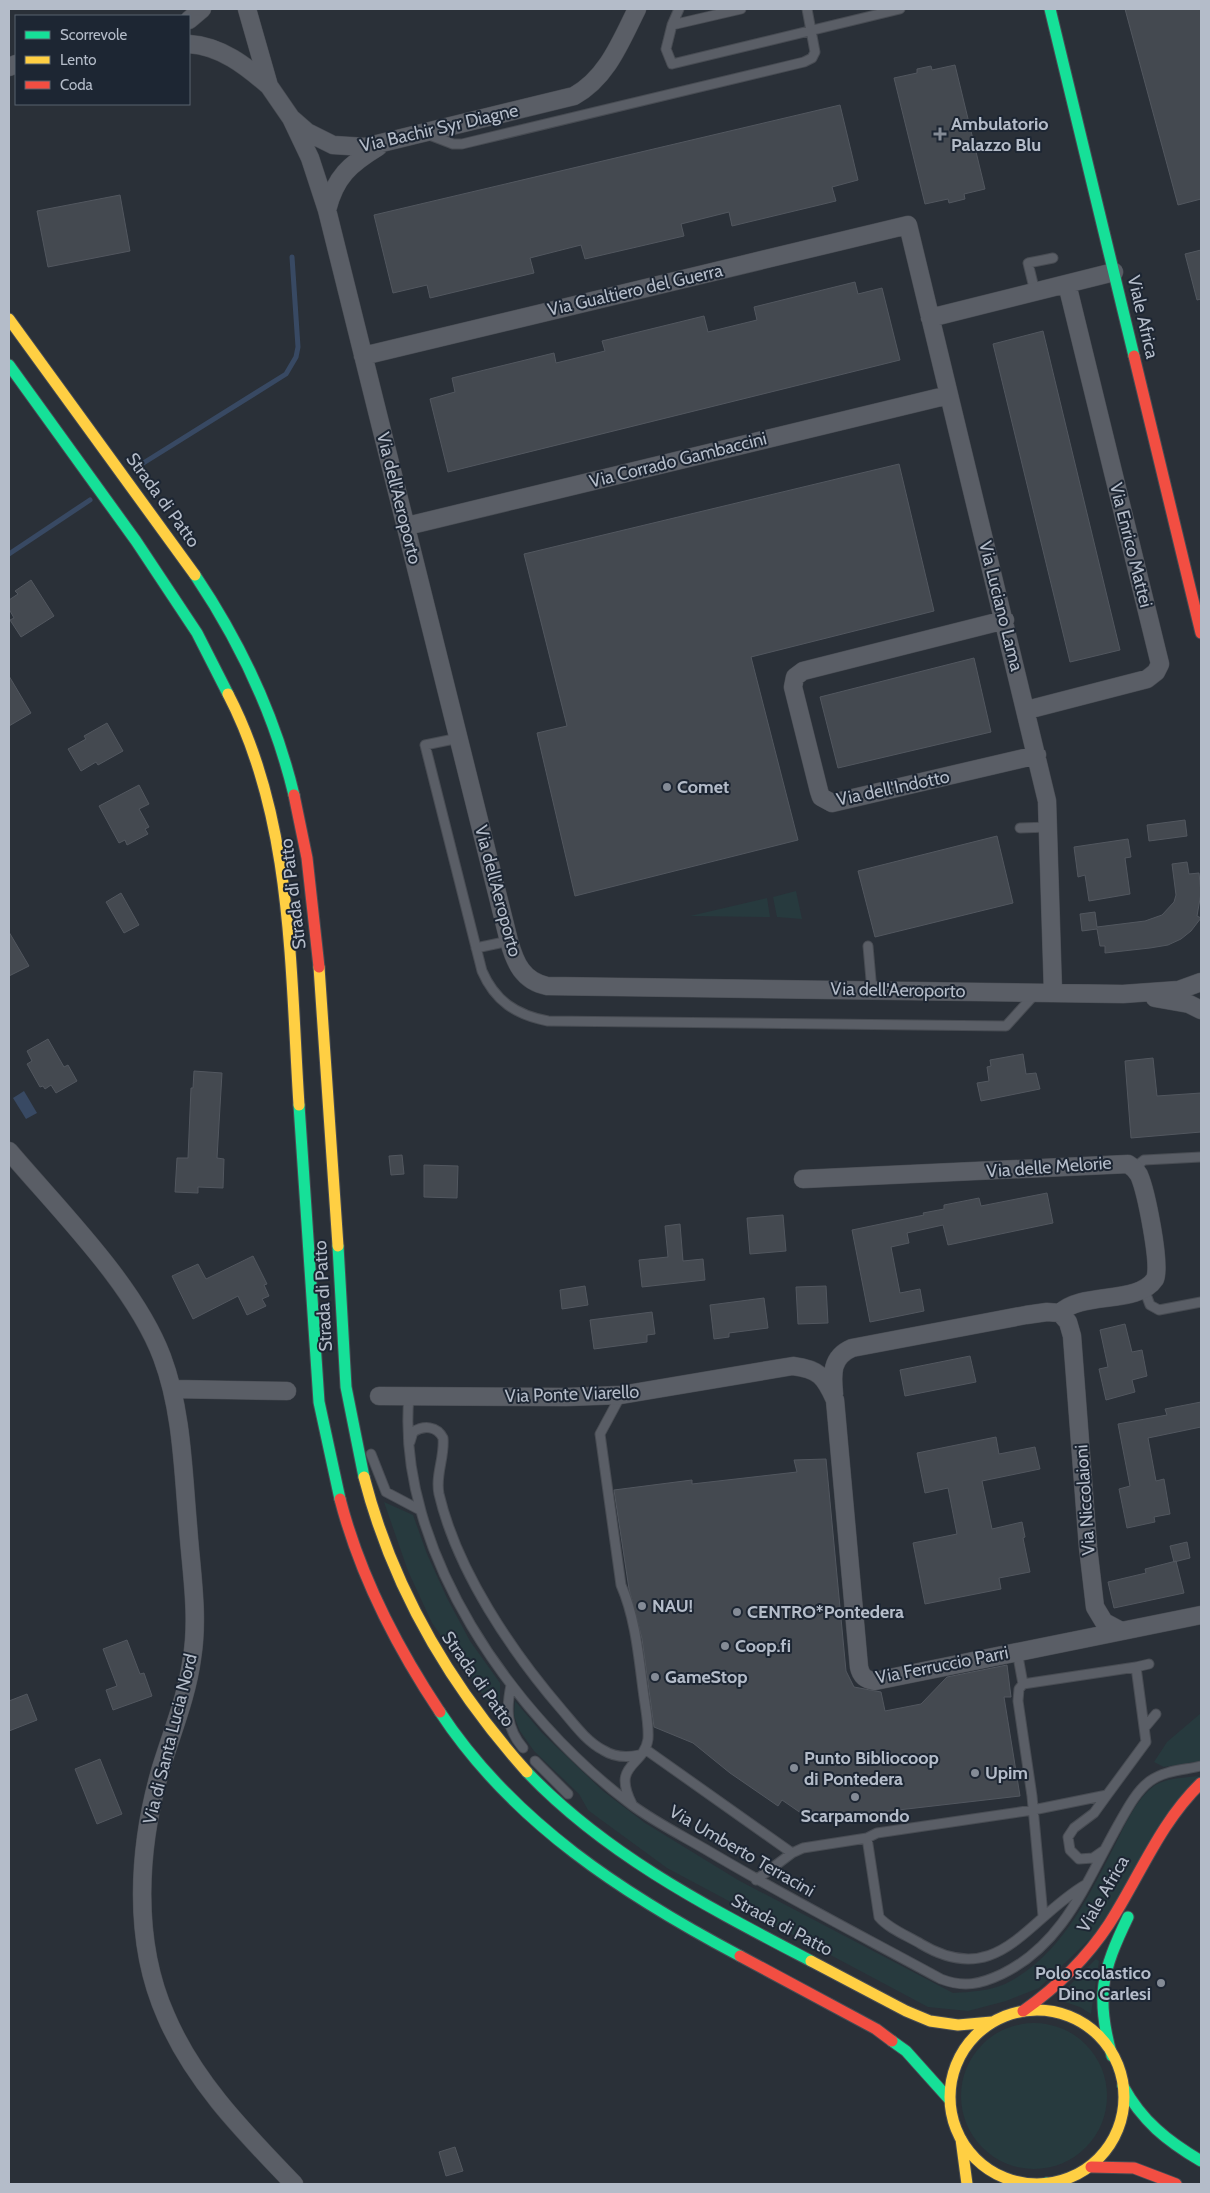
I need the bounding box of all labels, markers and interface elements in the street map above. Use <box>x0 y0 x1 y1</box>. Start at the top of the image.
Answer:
legend <box>15 15 190 105</box>
text: Scorrevole <box>60 26 128 44</box>
text: Lento <box>60 51 97 69</box>
text: Coda <box>60 76 94 94</box>
street label: Via Bachir Syr Diagne <box>358 99 520 157</box>
place label: Ambulatorio Palazzo Blu <box>951 113 1049 156</box>
marker: Ambulatorio Palazzo Blu <box>933 127 947 141</box>
street label: Via Gualtiero del Guerra <box>545 259 725 321</box>
street label: Viale Africa <box>1123 273 1163 361</box>
street label: Via Corrado Gambaccini <box>587 427 769 493</box>
street label: Via dell'Aeroporto <box>372 430 426 566</box>
street label: Strada di Patto <box>121 448 205 552</box>
street label: Via Enrico Mattei <box>1105 480 1157 610</box>
street label: Via Luciano Lama <box>974 539 1028 674</box>
street label: Via dell'Indotto <box>834 765 952 811</box>
place label: Comet <box>677 776 729 798</box>
marker: Comet <box>661 781 673 793</box>
street label: Via dell'Aeroporto <box>470 823 526 959</box>
street label: Strada di Patto <box>275 837 311 951</box>
street label: Via dell'Aeroporto <box>830 978 966 1002</box>
street label: Via delle Melorie <box>986 1152 1112 1182</box>
street label: Strada di Patto <box>309 1240 337 1352</box>
street label: Via Ponte Viarello <box>504 1381 640 1407</box>
street label: Via Niccolaioni <box>1070 1444 1100 1556</box>
place label: NAU! <box>652 1595 693 1617</box>
marker: NAU! <box>636 1600 648 1612</box>
place label: CENTRO*Pontedera <box>747 1601 904 1623</box>
marker: CENTRO*Pontedera <box>731 1606 743 1618</box>
street label: Strada di Patto <box>437 1627 519 1731</box>
place label: Coop.fi <box>735 1635 791 1657</box>
marker: Coop.fi <box>719 1640 731 1652</box>
street label: Via Ferruccio Parri <box>874 1641 1010 1689</box>
street label: Via di Santa Lucia Nord <box>138 1652 202 1826</box>
place label: GameStop <box>665 1666 748 1688</box>
marker: GameStop <box>649 1671 661 1683</box>
place label: Punto Bibliocoop di Pontedera <box>804 1747 939 1790</box>
marker: Punto Bibliocoop di Pontedera <box>788 1762 800 1774</box>
place label: Upim <box>985 1762 1028 1784</box>
marker: Upim <box>969 1767 981 1779</box>
marker: Scarpamondo <box>849 1791 861 1803</box>
street label: Via Umberto Terracini <box>665 1800 819 1902</box>
place label: Scarpamondo <box>800 1805 910 1827</box>
street label: Viale Africa <box>1072 1851 1134 1936</box>
street label: Strada di Patto <box>728 1889 836 1961</box>
place label: Polo scolastico Dino Carlesi <box>1035 1962 1151 2005</box>
marker: Polo scolastico Dino Carlesi <box>1155 1977 1167 1989</box>

